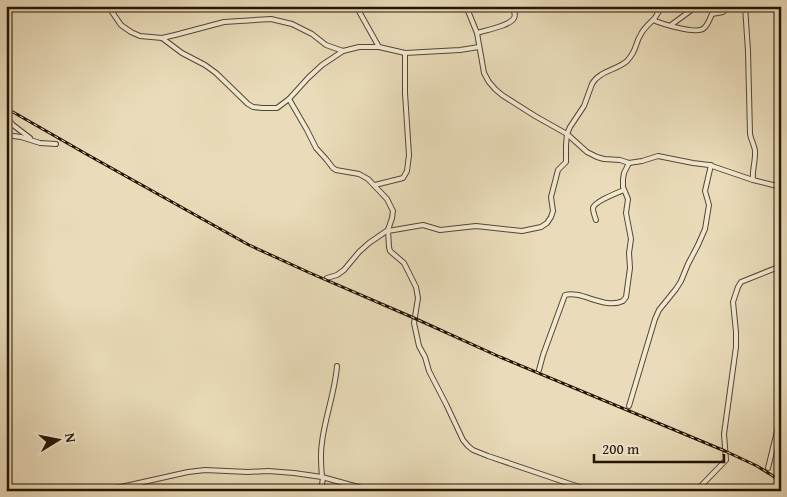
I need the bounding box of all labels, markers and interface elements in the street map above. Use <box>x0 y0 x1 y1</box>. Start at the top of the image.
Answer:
north arrow <box>32 414 82 464</box>
text: N <box>60 431 82 445</box>
scale bar <box>594 432 724 464</box>
text: 200 m <box>602 438 640 459</box>

